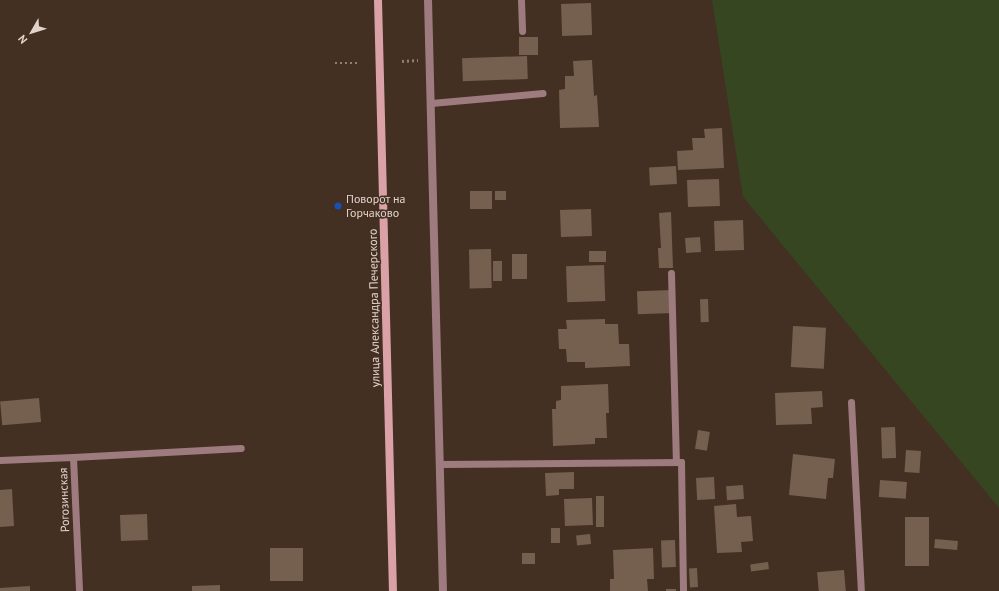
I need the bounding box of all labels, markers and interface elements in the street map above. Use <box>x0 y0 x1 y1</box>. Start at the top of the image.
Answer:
north arrow <box>12 12 52 52</box>
text: N <box>15 32 30 47</box>
place label: Поворот на Горчаково <box>346 192 406 220</box>
marker: Поворот на Горчаково <box>333 201 343 211</box>
street label: улица Александра Печерского <box>365 228 383 388</box>
street label: Рогозинская <box>56 468 72 532</box>

